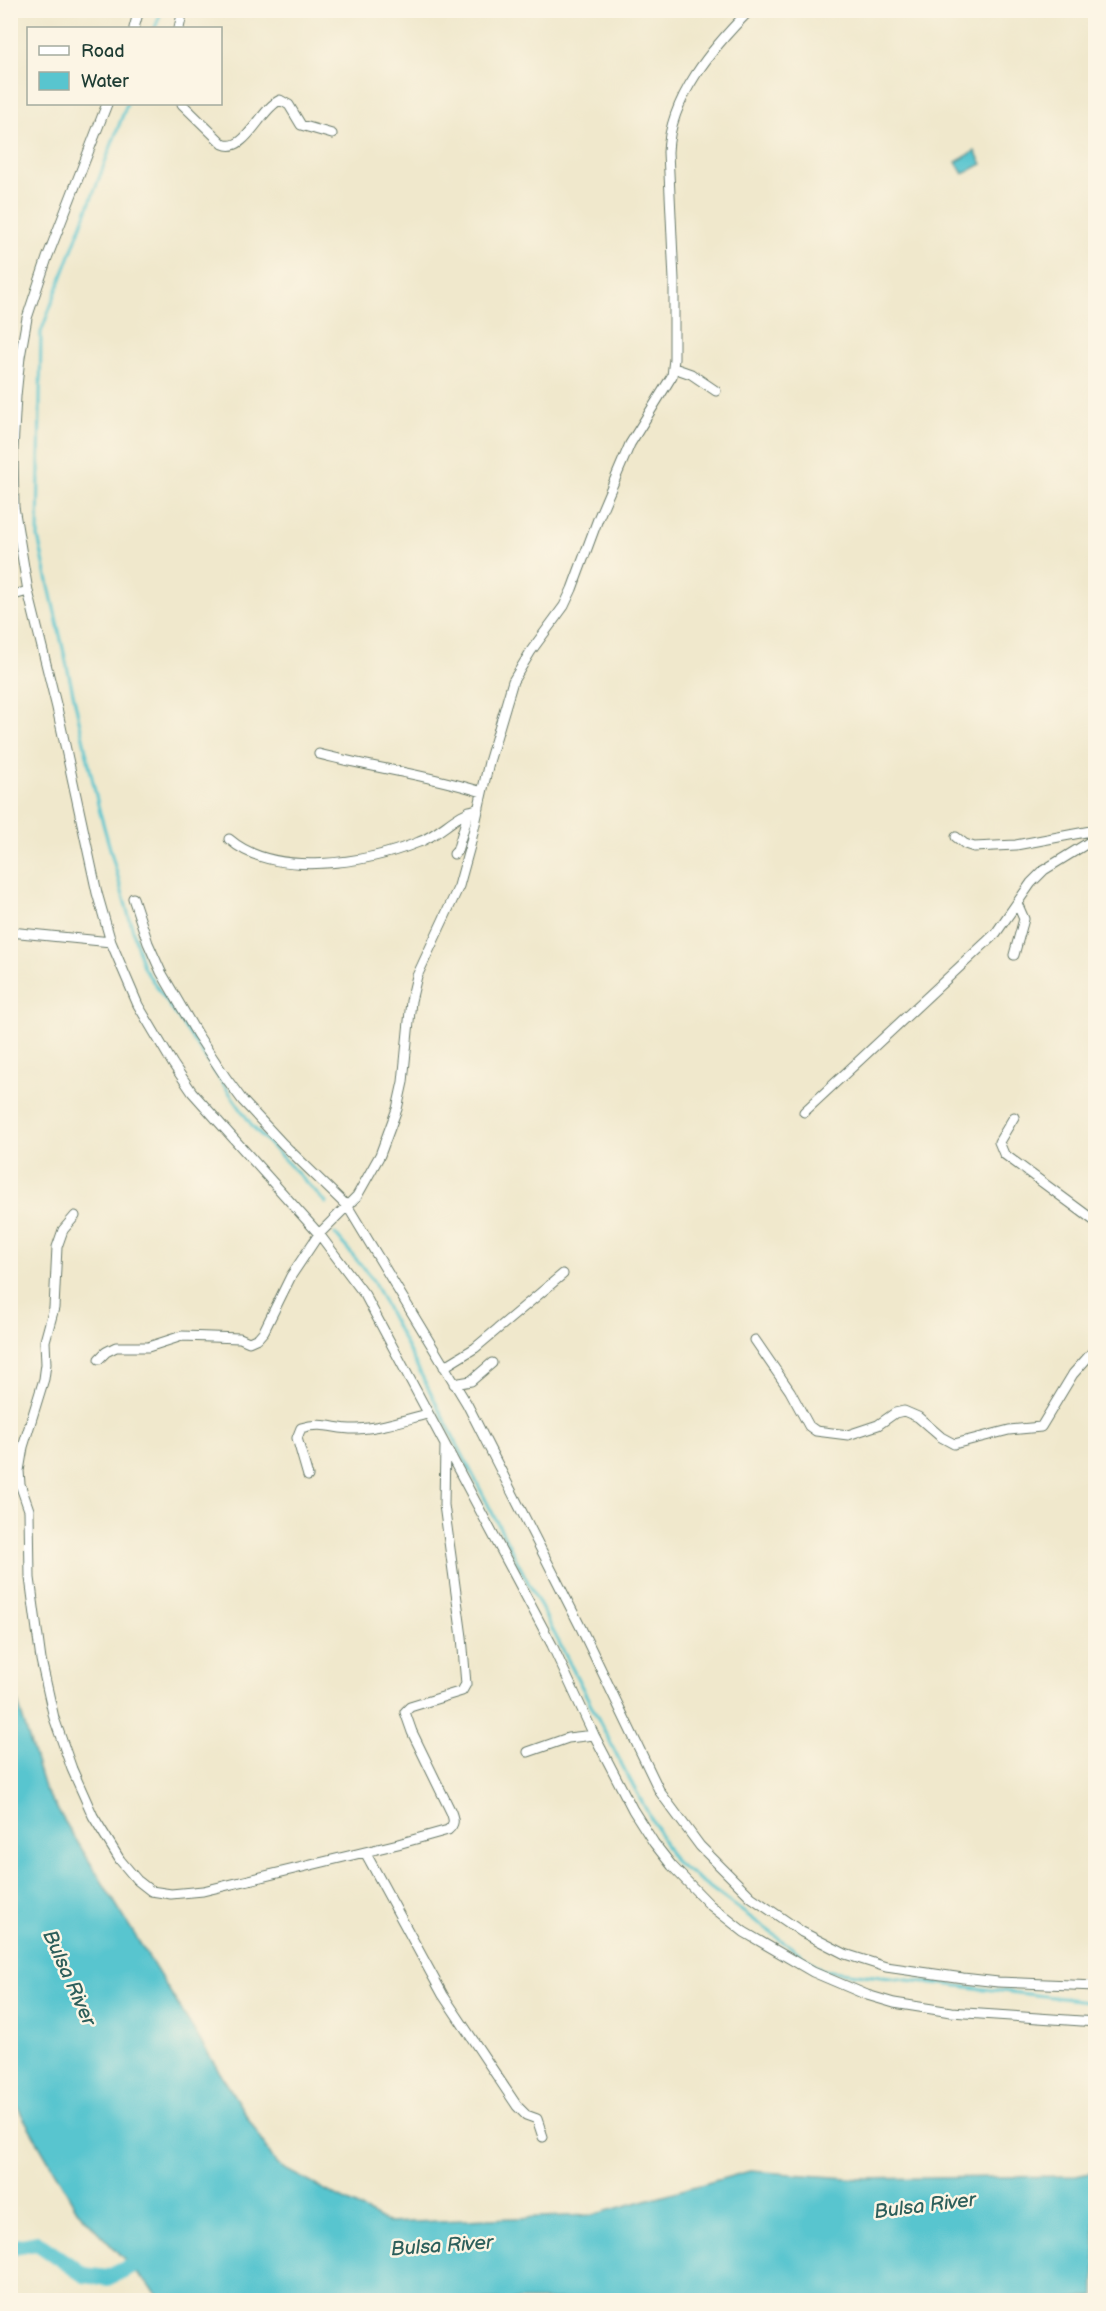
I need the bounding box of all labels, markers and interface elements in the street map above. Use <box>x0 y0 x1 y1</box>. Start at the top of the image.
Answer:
legend <box>27 27 222 105</box>
text: Road <box>81 41 125 62</box>
text: Water <box>81 71 129 92</box>
water label: Bulsa River <box>37 1926 101 2031</box>
water label: Bulsa River <box>873 2188 979 2224</box>
water label: Bulsa River <box>390 2230 496 2262</box>

